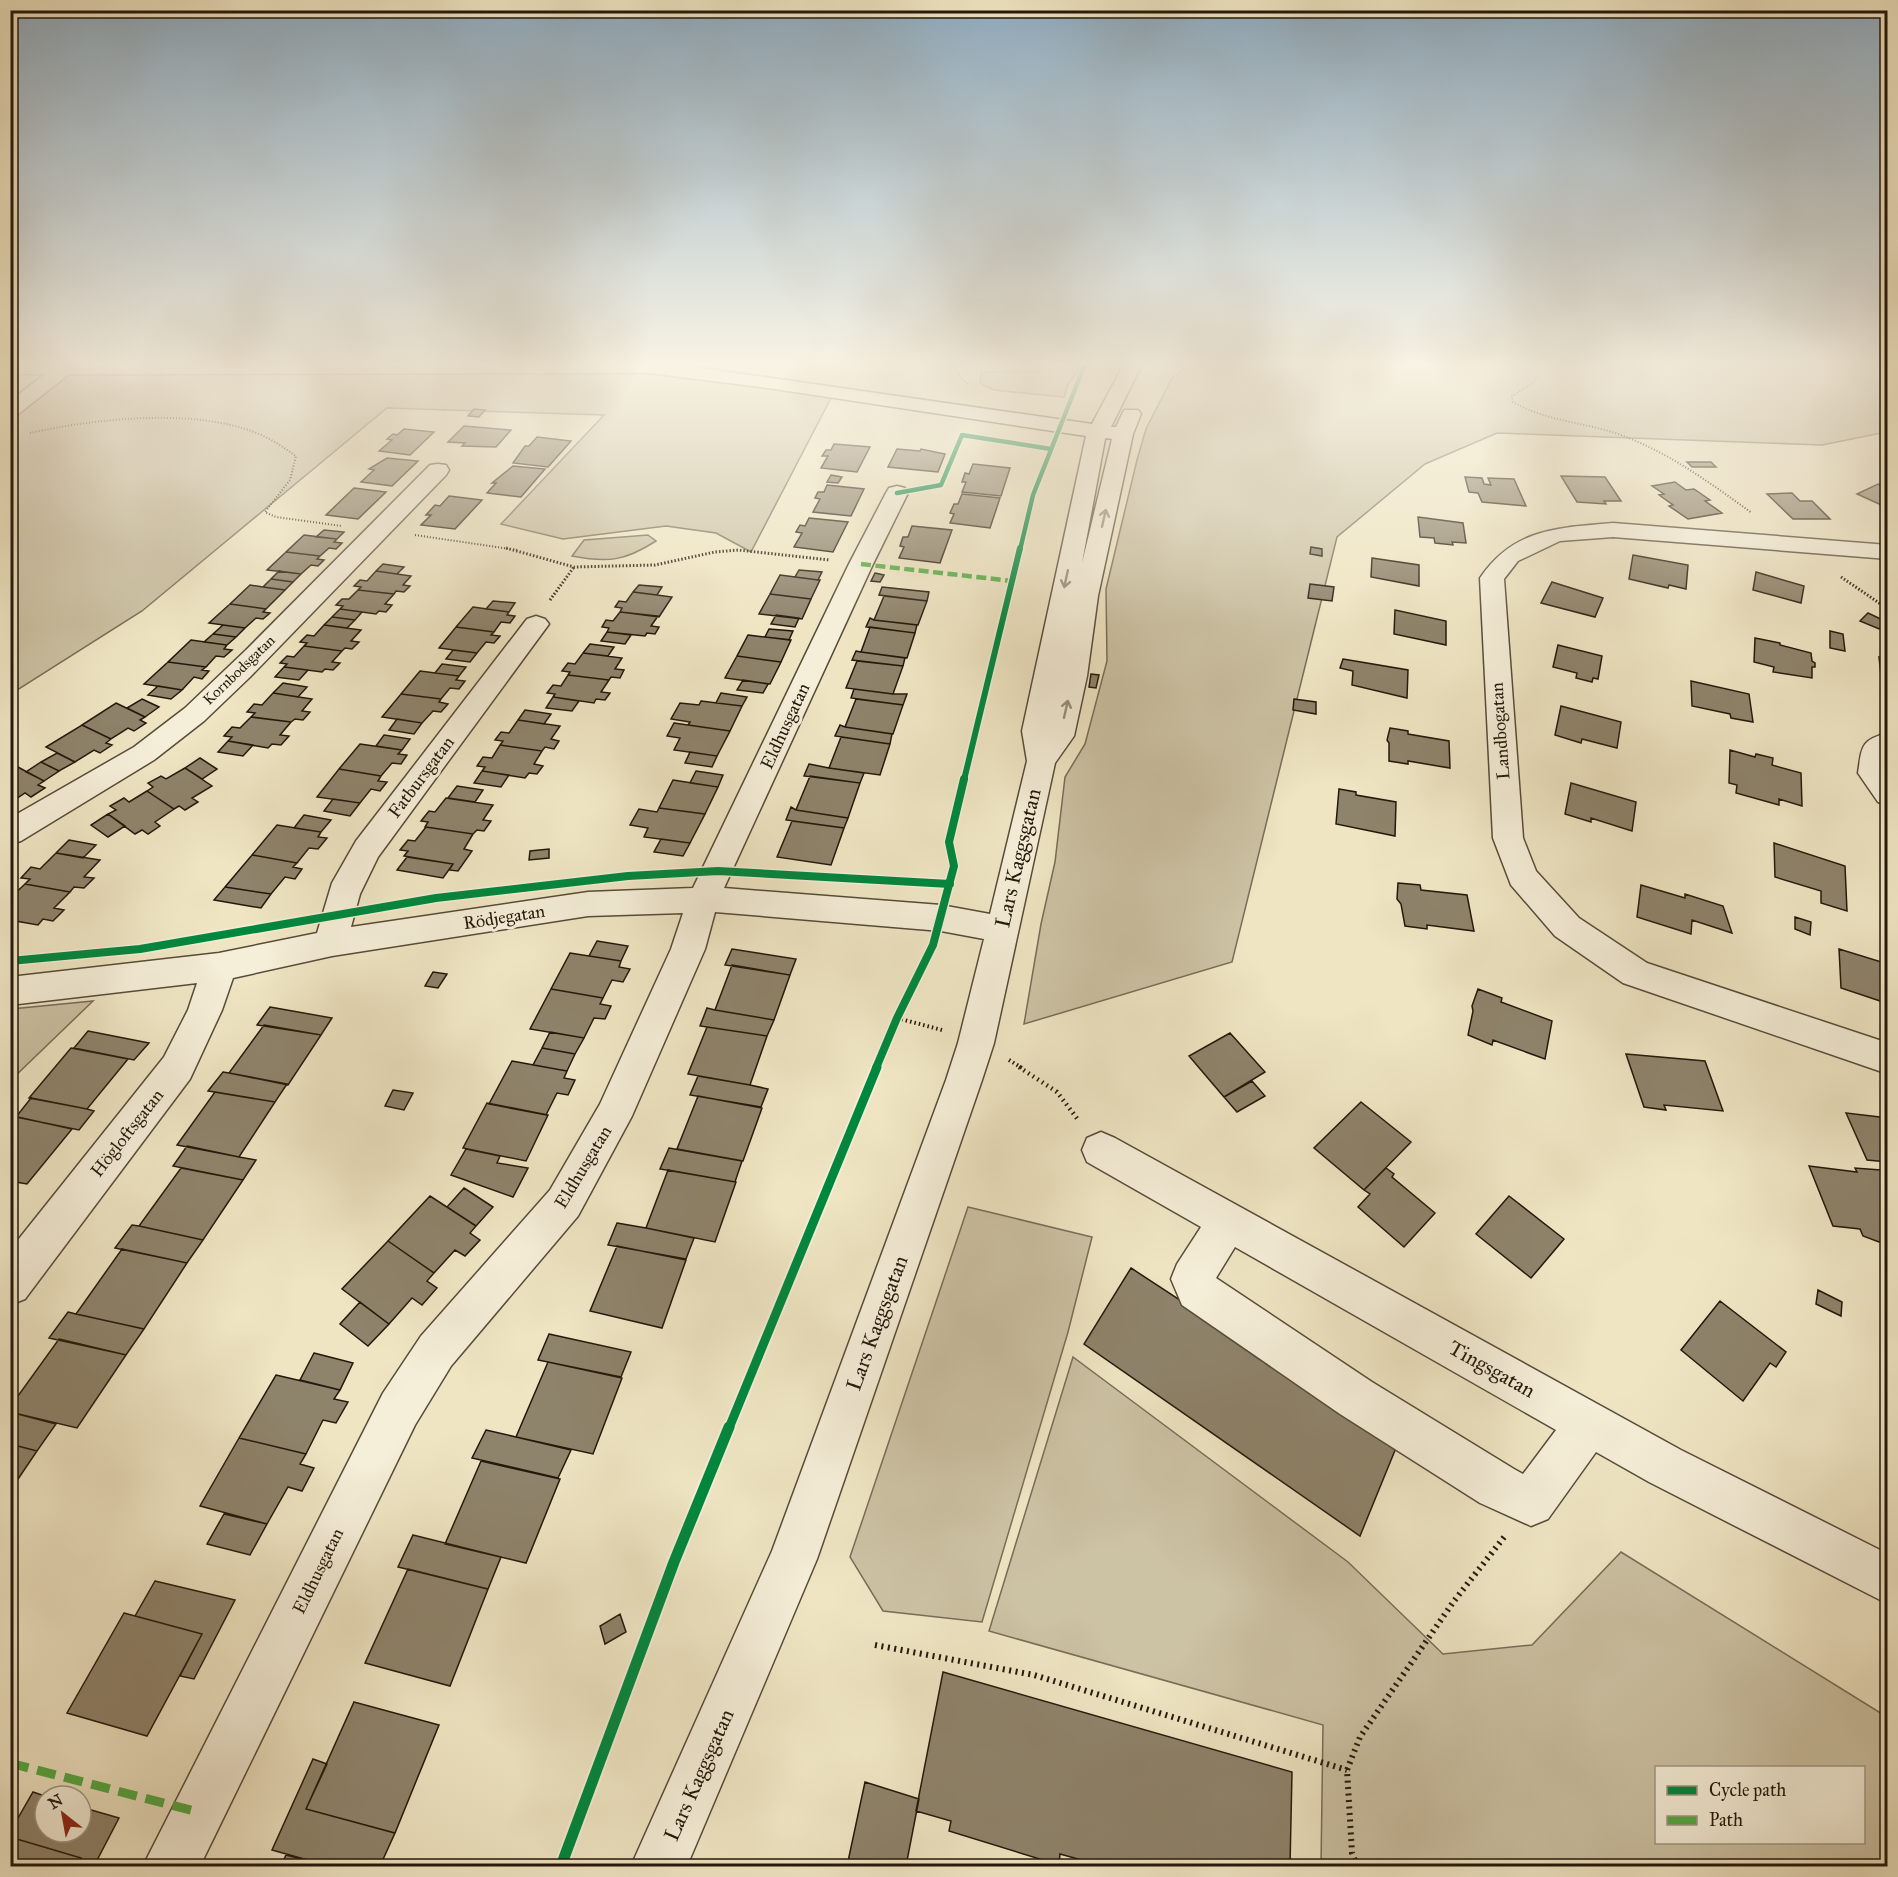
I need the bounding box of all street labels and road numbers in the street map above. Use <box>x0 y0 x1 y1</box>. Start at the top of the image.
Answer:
street label: Kornbodsgatan <box>199 631 279 709</box>
street label: Eldhusgatan <box>755 679 816 773</box>
street label: Landbogatan <box>1486 681 1515 780</box>
street label: Fatbursgatan <box>383 732 460 823</box>
street label: Lars Kaggsgatan <box>989 786 1047 930</box>
street label: Rödjegatan <box>462 900 547 935</box>
street label: Högloftsgatan <box>86 1084 169 1182</box>
street label: Eldhusgatan <box>550 1121 617 1213</box>
street label: Lars Kaggsgatan <box>841 1252 913 1394</box>
street label: Tingsgatan <box>1444 1335 1540 1403</box>
street label: Eldhusgatan <box>288 1524 349 1618</box>
street label: Lars Kaggsgatan <box>658 1705 740 1845</box>

